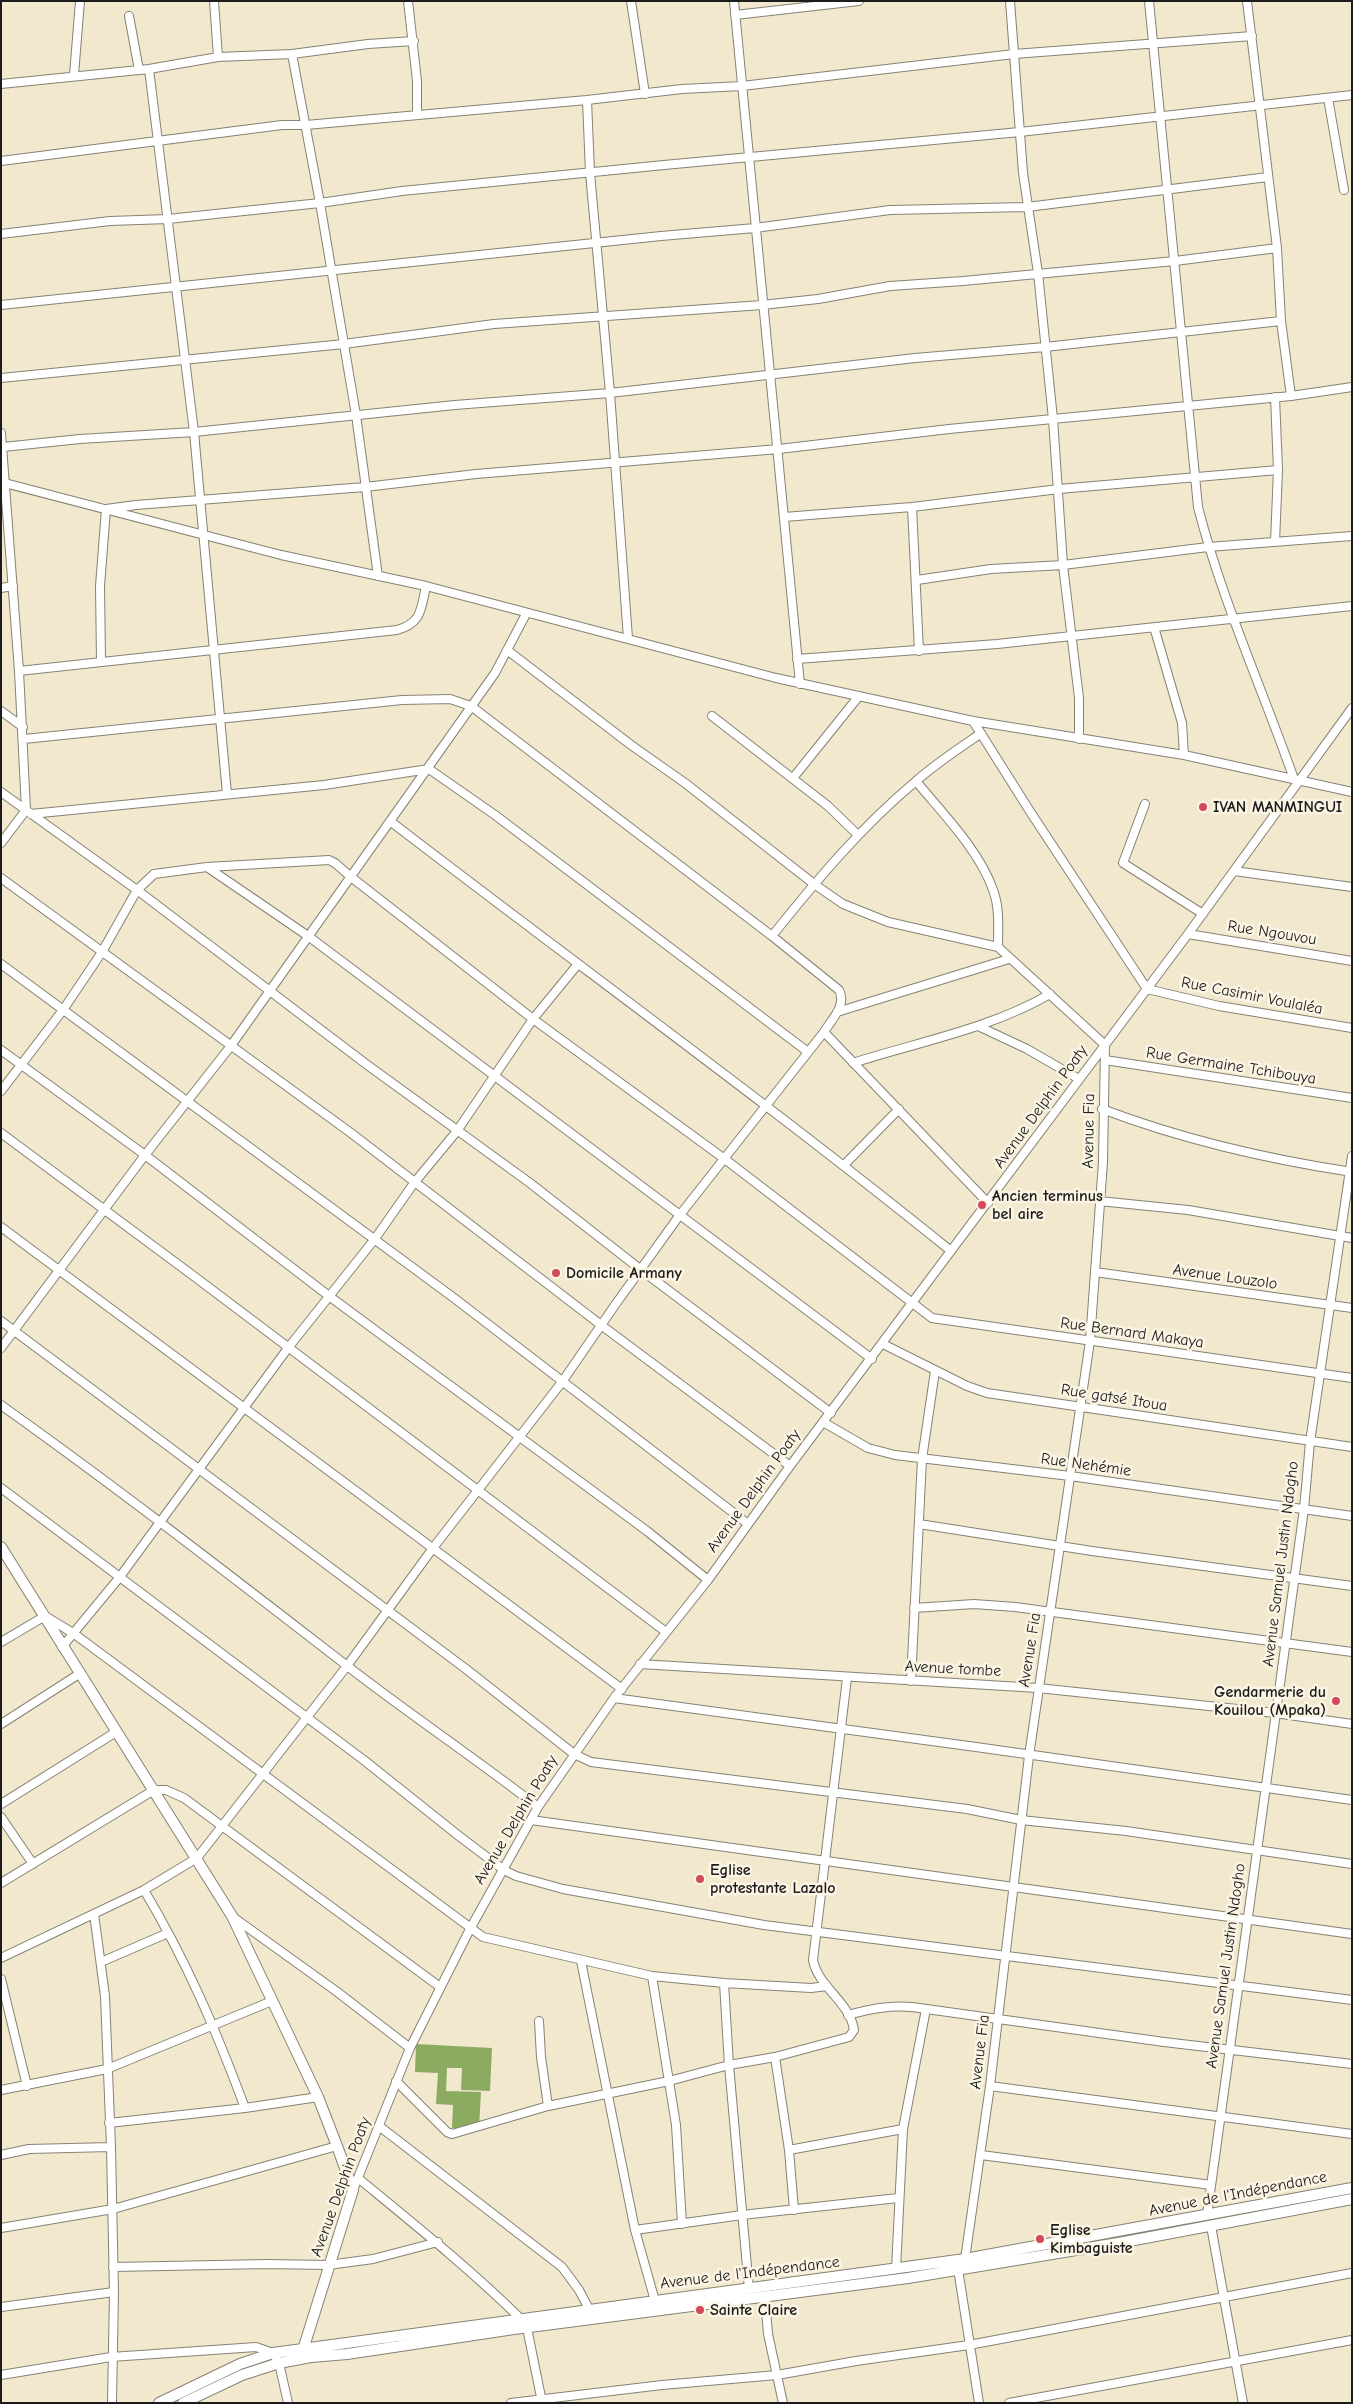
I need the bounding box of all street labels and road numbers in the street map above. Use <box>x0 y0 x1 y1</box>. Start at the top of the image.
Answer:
street label: Rue Ngouvou <box>1226 916 1318 950</box>
street label: Rue Casimir Voulaléa <box>1180 973 1324 1019</box>
street label: Avenue Delphin Poaty <box>990 1042 1092 1172</box>
street label: Rue Germaine Tchibouya <box>1145 1043 1317 1089</box>
street label: Avenue Fia <box>1079 1093 1099 1169</box>
street label: Avenue Louzolo <box>1171 1260 1279 1294</box>
street label: Rue Bernard Makaya <box>1059 1313 1205 1353</box>
street label: Rue gatsé Itoua <box>1059 1380 1169 1416</box>
street label: Avenue Delphin Poaty <box>703 1426 805 1556</box>
street label: Rue Nehémie <box>1040 1449 1132 1481</box>
street label: Avenue Samuel Justin Ndogho <box>1259 1460 1303 1668</box>
street label: Avenue Fia <box>1015 1611 1045 1689</box>
street label: Avenue tombe <box>904 1657 1002 1681</box>
street label: Avenue Delphin Poaty <box>470 1752 562 1888</box>
street label: Avenue Samuel Justin Ndogho <box>1202 1862 1250 2070</box>
street label: Avenue Fia <box>966 2014 994 2090</box>
street label: Avenue Delphin Poaty <box>307 2115 375 2259</box>
street label: Avenue de l'Indépendance <box>1147 2167 1329 2221</box>
street label: Avenue de l'Indépendance <box>659 2252 841 2294</box>

